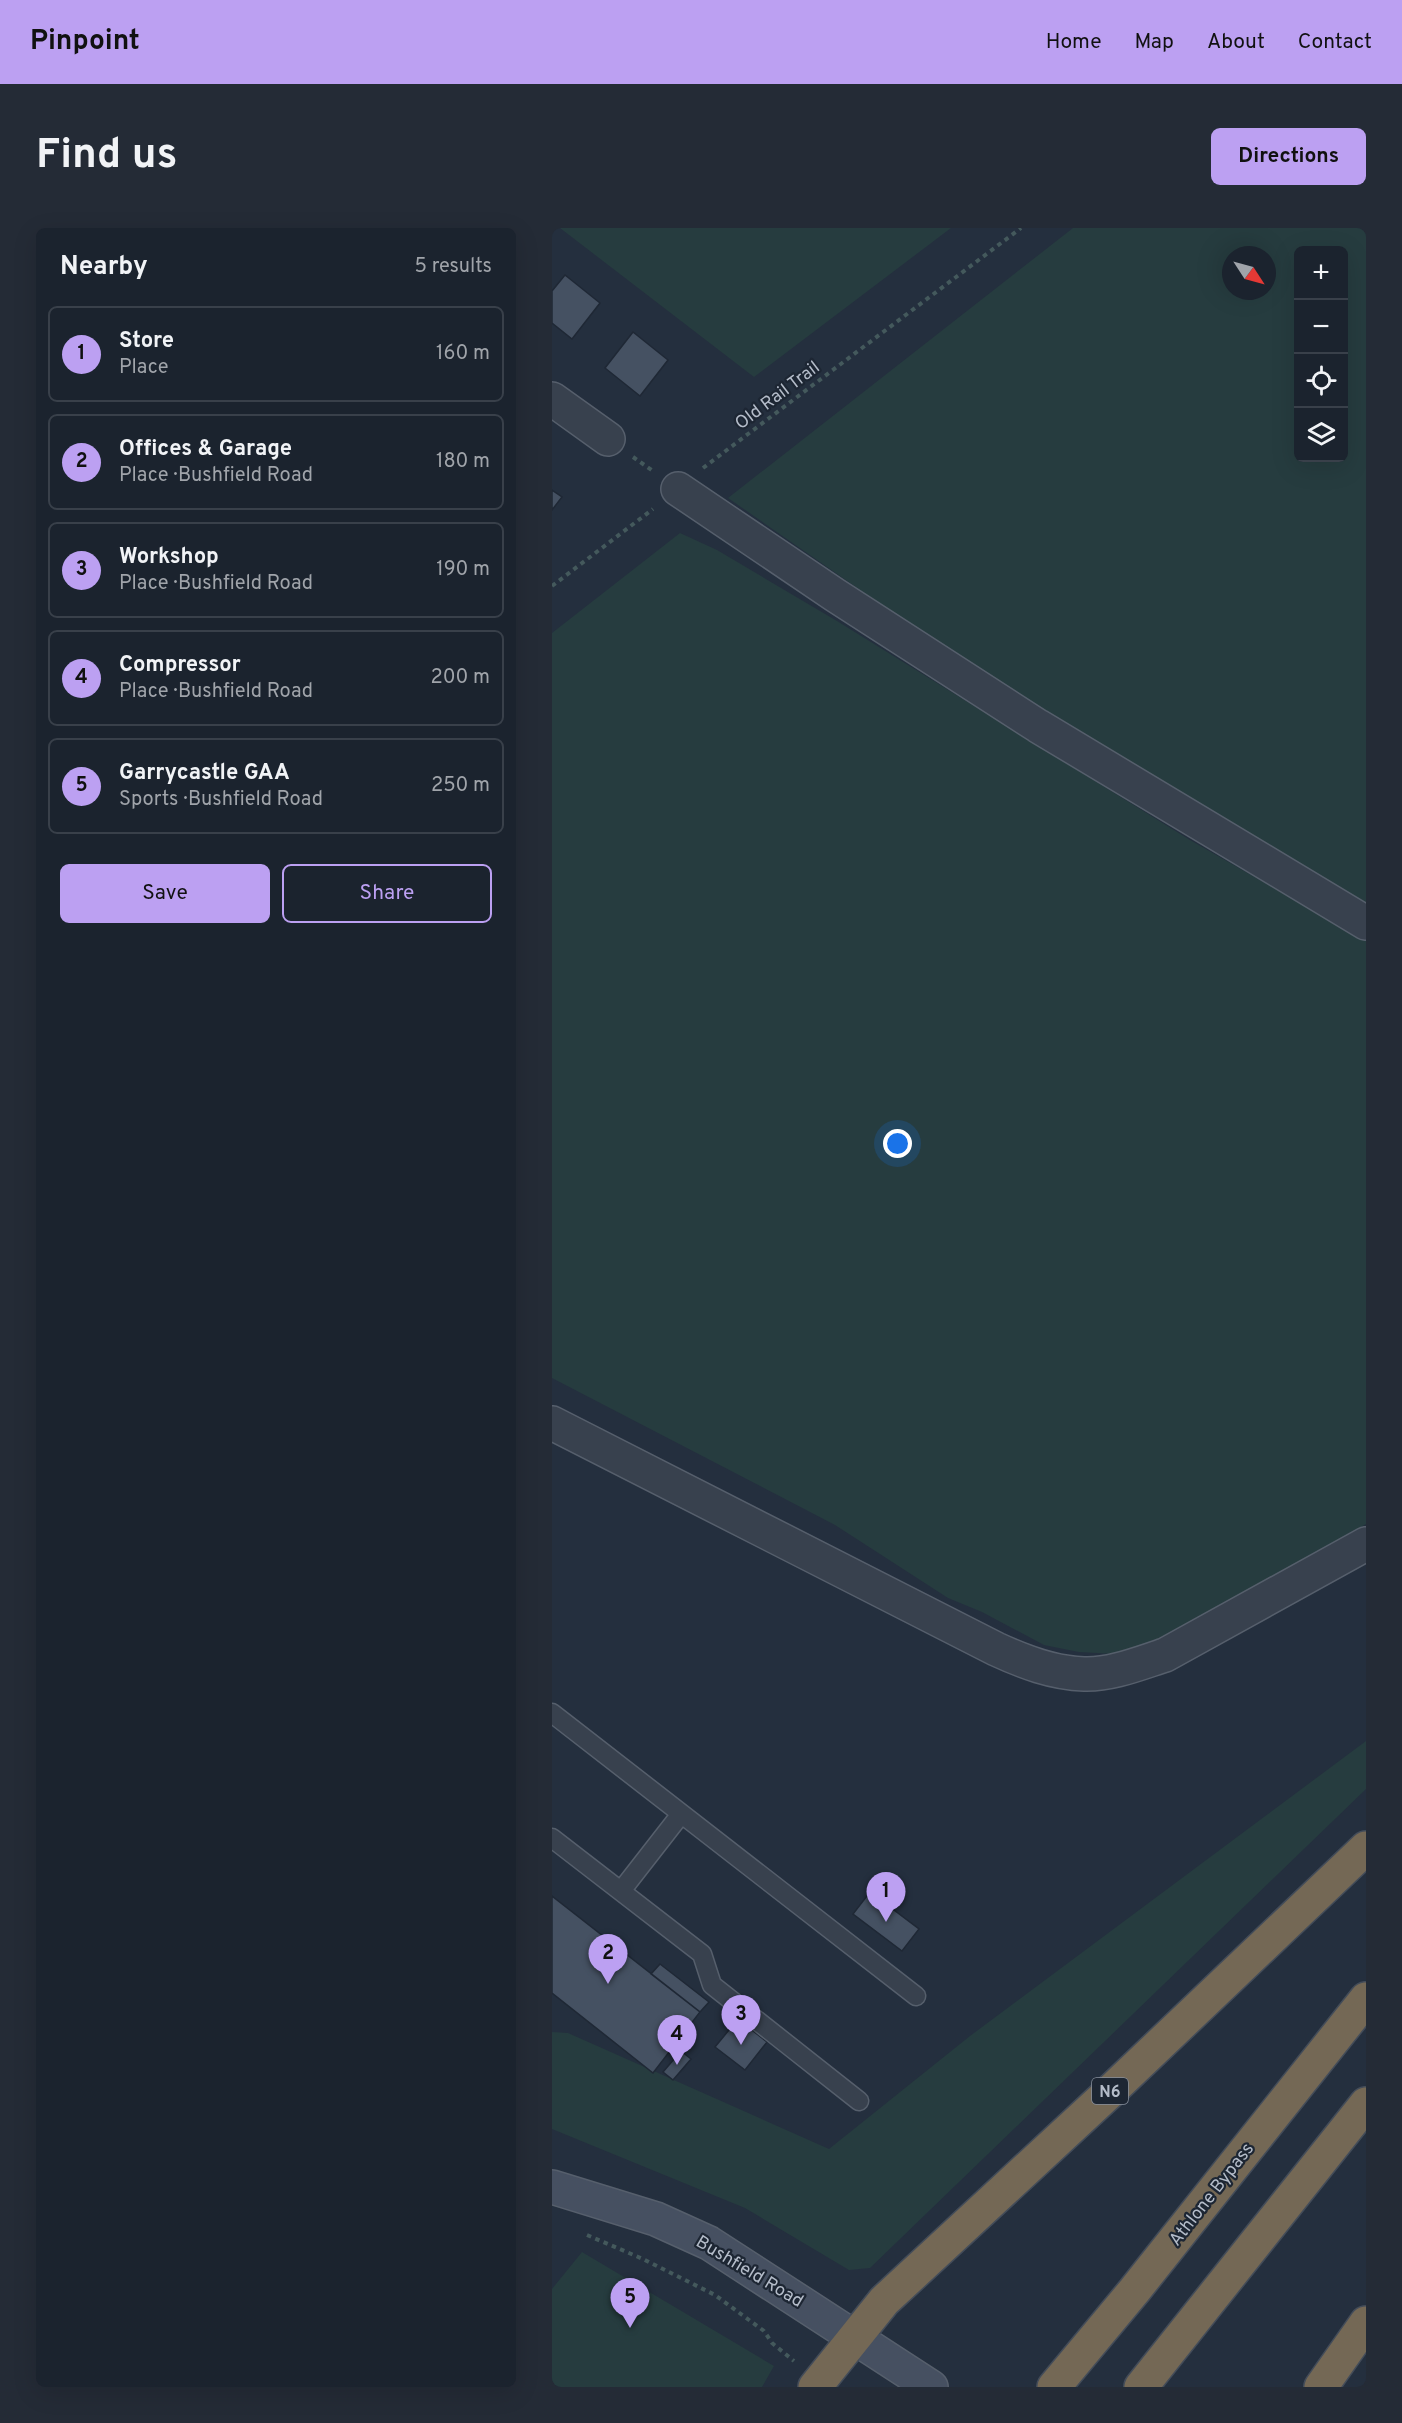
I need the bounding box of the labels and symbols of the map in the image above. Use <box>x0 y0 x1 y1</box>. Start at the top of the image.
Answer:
north arrow <box>1222 246 1276 300</box>
street label: Old Rail Trail <box>731 357 825 436</box>
your location <box>883 1129 912 1158</box>
pin: 1 <box>866 1872 906 1922</box>
pin: 2 <box>588 1934 628 1984</box>
pin: 3 <box>722 1996 760 2045</box>
pin: 4 <box>658 2016 696 2065</box>
road number: N6 <box>1092 2078 1128 2104</box>
street label: Athlone Bypass <box>1165 2138 1260 2251</box>
street label: Bushfield Road <box>691 2231 807 2313</box>
pin: 5 <box>610 2278 650 2328</box>

